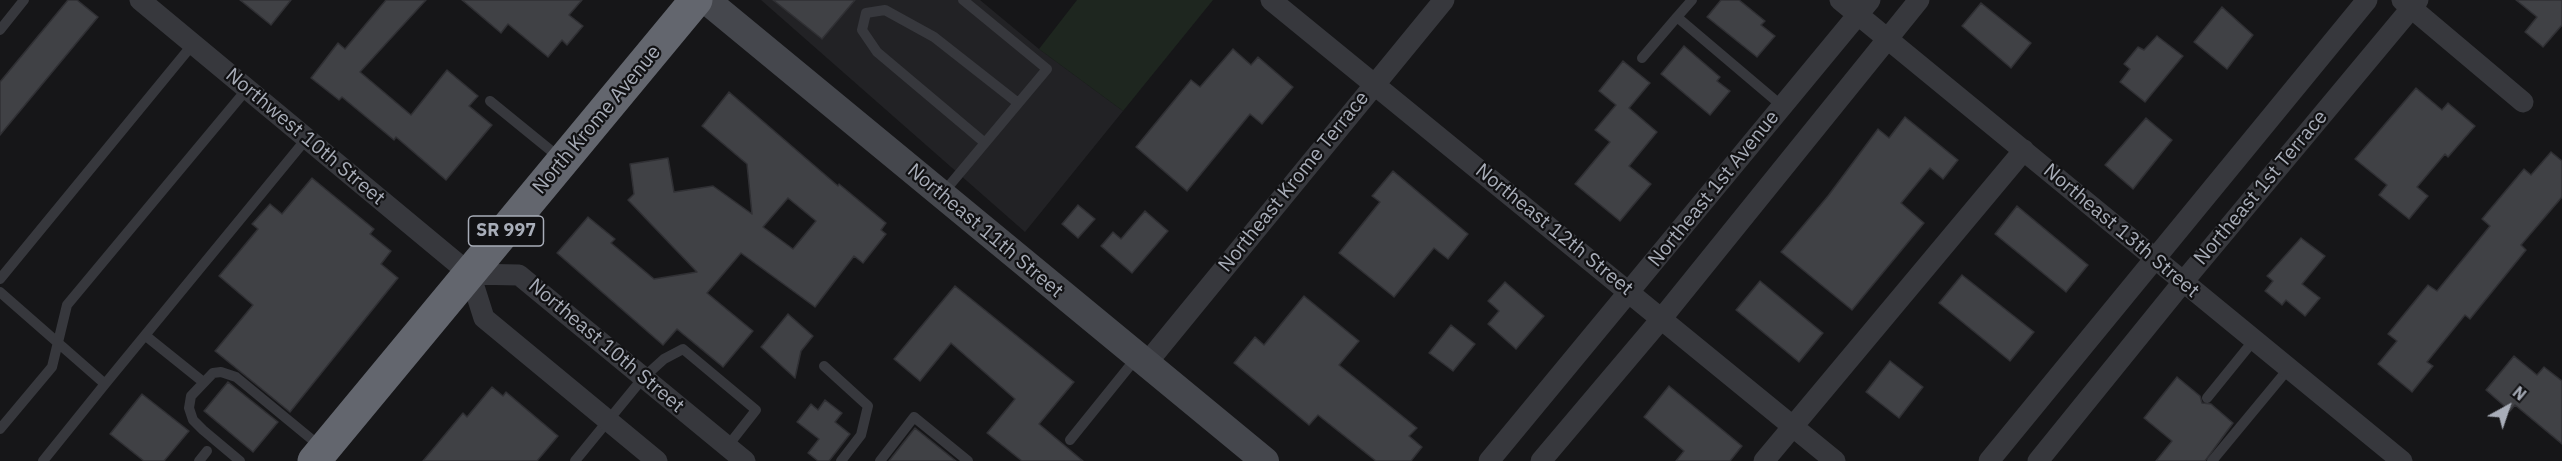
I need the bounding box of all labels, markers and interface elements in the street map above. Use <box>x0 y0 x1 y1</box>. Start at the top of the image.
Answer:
street label: North Krome Avenue <box>528 41 666 199</box>
street label: Northwest 10th Street <box>220 63 390 211</box>
street label: Northeast Krome Terrace <box>1214 87 1374 277</box>
street label: Northeast 1st Avenue <box>1644 106 1784 272</box>
street label: Northeast 1st Terrace <box>2189 106 2333 270</box>
street label: Northeast 11th Street <box>902 159 1068 303</box>
street label: Northeast 12th Street <box>1470 159 1638 301</box>
street label: Northeast 13th Street <box>2038 159 2204 303</box>
road number: SR 997 <box>468 216 544 246</box>
street label: Northeast 10th Street <box>523 274 689 418</box>
north arrow <box>2478 377 2538 437</box>
text: N <box>2509 382 2530 405</box>

